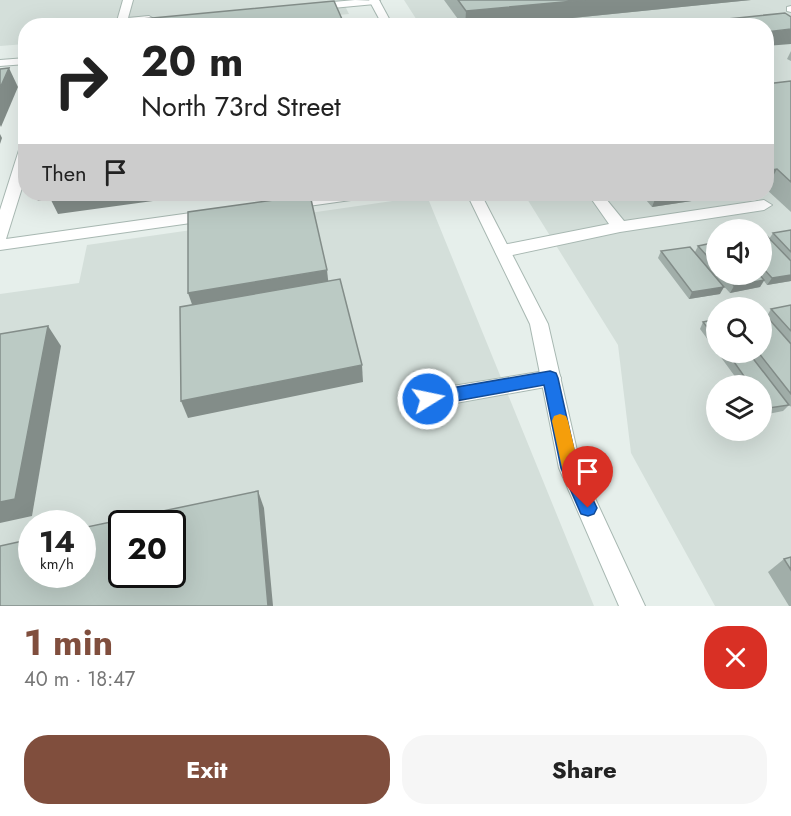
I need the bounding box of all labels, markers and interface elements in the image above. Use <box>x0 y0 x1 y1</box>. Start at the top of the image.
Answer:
text: 20 m <box>141 31 243 92</box>
icon: right <box>42 42 120 120</box>
text: North 73rd Street <box>141 87 341 126</box>
icon: arrive <box>99 156 132 189</box>
text: Then <box>42 157 87 189</box>
map controls <box>706 219 772 441</box>
button: sound <box>706 219 772 285</box>
button: search <box>706 297 772 363</box>
position arrow <box>396 367 460 431</box>
button: layers <box>706 375 772 441</box>
pin <box>562 446 613 508</box>
icon: arrive <box>571 455 604 488</box>
speed limit sign: 20 <box>108 510 186 588</box>
text: 14 <box>39 520 75 563</box>
text: km/h <box>40 553 74 575</box>
text: 1 min <box>24 616 113 668</box>
button: close <box>704 626 767 689</box>
text: 40 m · 18:47 <box>24 665 135 694</box>
button: Exit <box>24 735 390 804</box>
button: Share <box>402 735 767 804</box>

